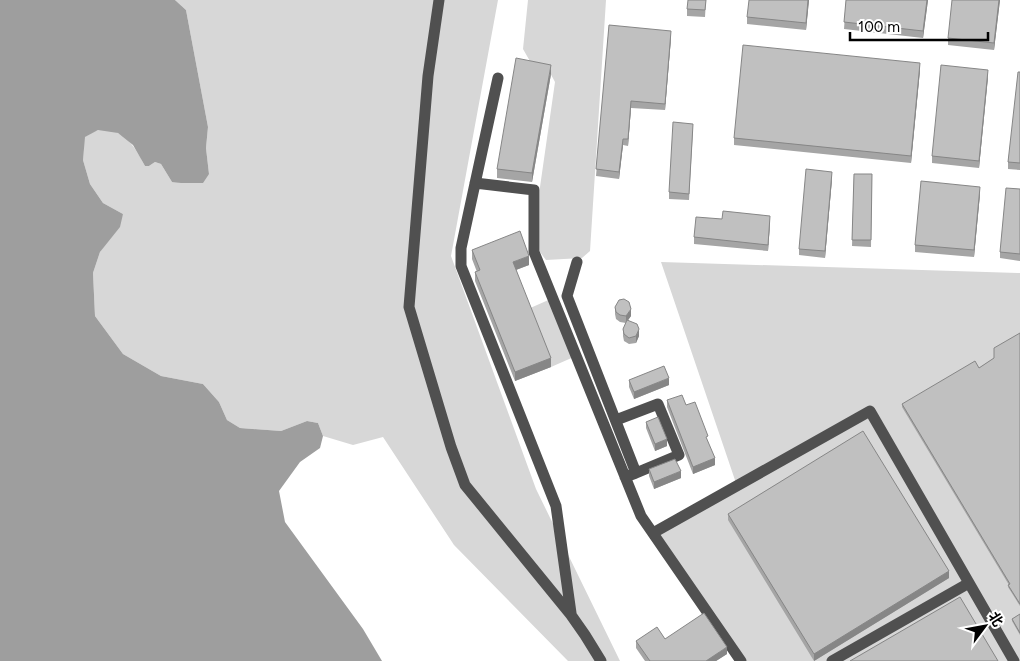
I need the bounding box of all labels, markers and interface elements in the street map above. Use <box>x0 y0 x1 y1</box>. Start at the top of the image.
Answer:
scale bar <box>850 10 988 42</box>
text: 100 m <box>858 18 900 36</box>
north arrow <box>960 601 1010 651</box>
text: 北 <box>985 609 1007 630</box>

